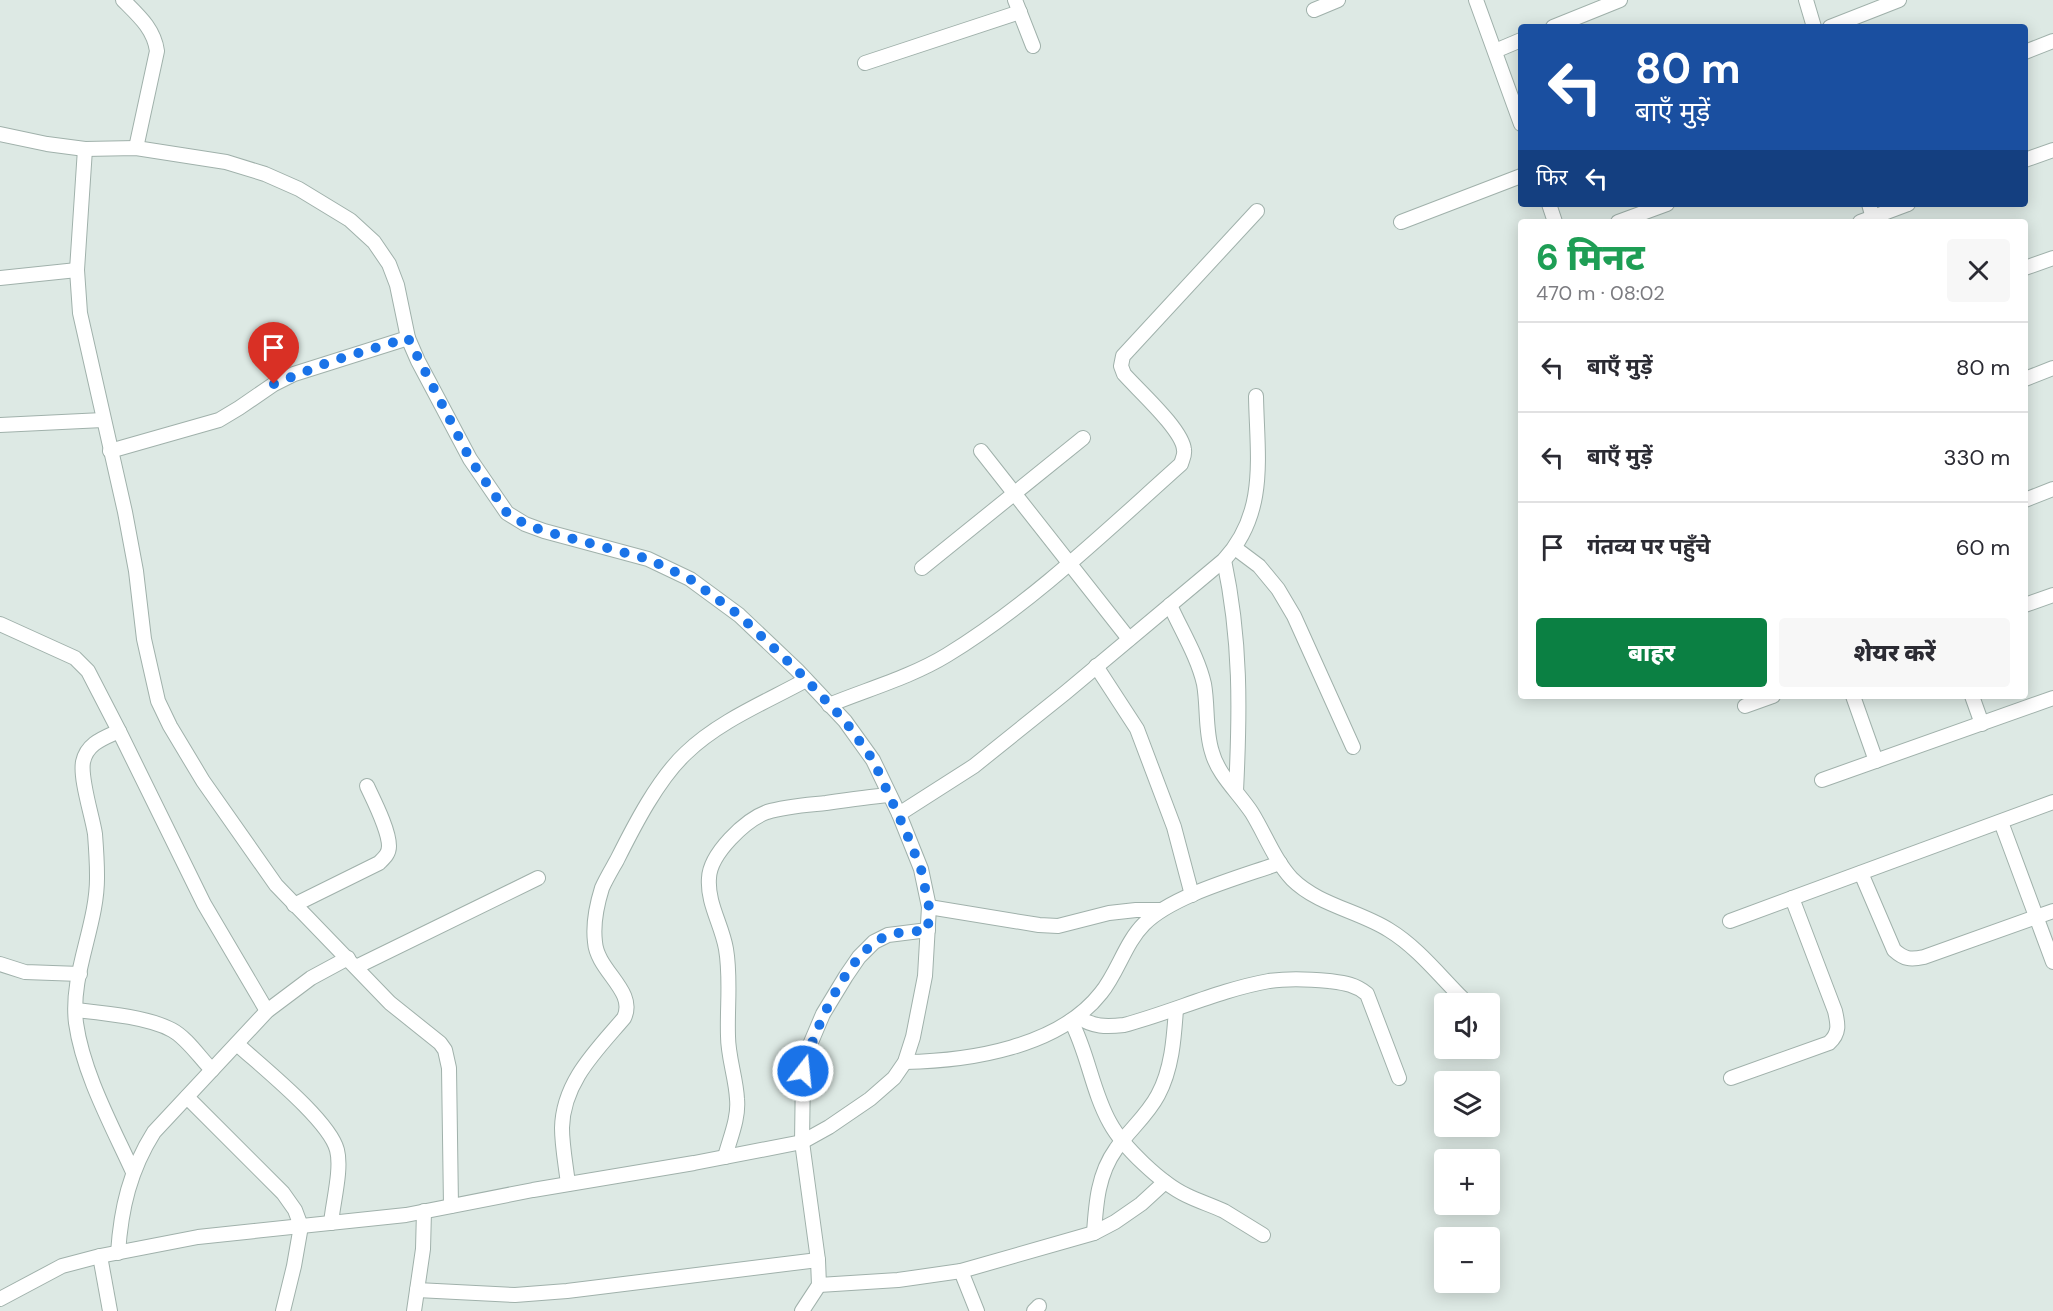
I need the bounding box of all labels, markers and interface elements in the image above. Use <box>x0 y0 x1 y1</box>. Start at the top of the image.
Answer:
text: 80 m <box>1635 41 1741 96</box>
icon: left <box>1536 48 1614 126</box>
text: बाएँ मुड़ें <box>1635 94 1710 129</box>
icon: left <box>1580 162 1613 195</box>
text: फिर <box>1536 163 1568 192</box>
text: 6 मिनट <box>1536 234 1645 281</box>
button: close <box>1947 239 2010 302</box>
text: 470 m · 08:02 <box>1536 280 1665 306</box>
pin <box>248 322 299 384</box>
icon: arrive <box>257 331 290 364</box>
icon: left <box>1536 351 1569 384</box>
text: बाएँ मुड़ें <box>1587 352 1653 381</box>
text: 80 m <box>1956 353 2010 382</box>
icon: left <box>1536 441 1569 474</box>
text: बाएँ मुड़ें <box>1587 442 1653 471</box>
text: 330 m <box>1943 443 2010 472</box>
icon: arrive <box>1536 531 1569 564</box>
text: गंतव्य पर पहुँचे <box>1587 532 1710 561</box>
text: 60 m <box>1956 533 2010 562</box>
button: बाहर <box>1536 618 1767 687</box>
button: शेयर करें <box>1779 618 2010 687</box>
map controls <box>1434 993 1500 1293</box>
button: sound <box>1434 993 1500 1059</box>
position arrow <box>771 1039 835 1103</box>
button: layers <box>1434 1071 1500 1137</box>
button: + <box>1434 1149 1500 1215</box>
button: − <box>1434 1227 1500 1293</box>

